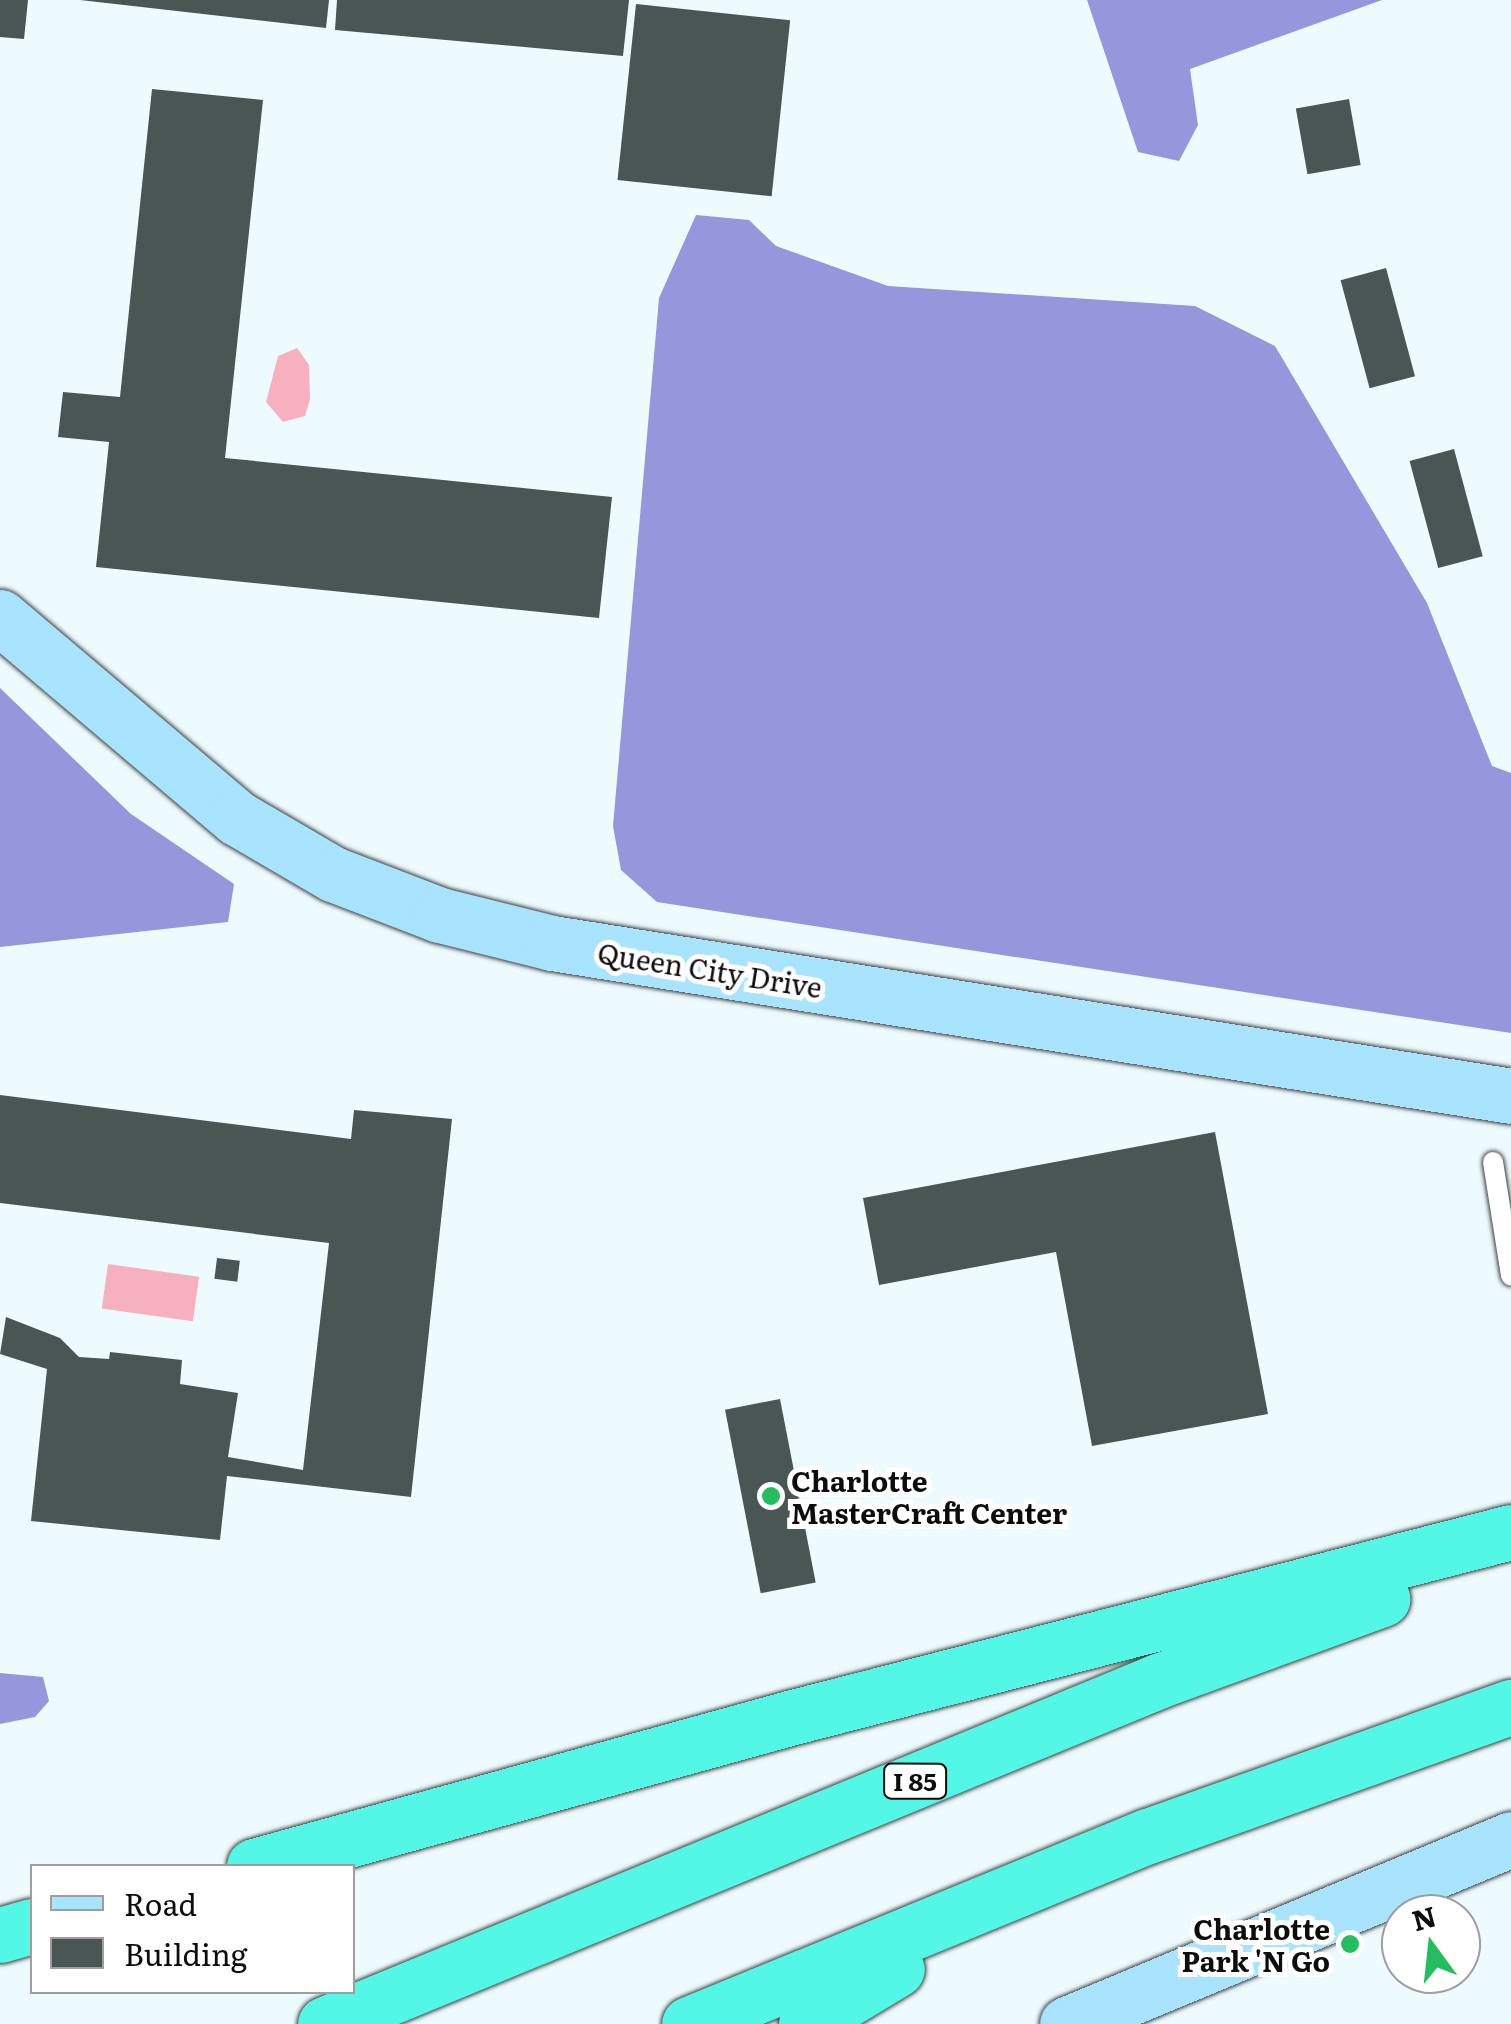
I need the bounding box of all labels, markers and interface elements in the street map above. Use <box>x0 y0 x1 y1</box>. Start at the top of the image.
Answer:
street label: Queen City Drive <box>596 935 824 1003</box>
place label: Charlotte MasterCraft Center <box>791 1463 1067 1529</box>
marker: Charlotte MasterCraft Center <box>760 1485 782 1507</box>
road number: I 85 <box>882 1761 948 1801</box>
legend <box>30 1864 355 1994</box>
text: Road <box>124 1881 197 1925</box>
north arrow <box>1381 1894 1481 1994</box>
text: N <box>1407 1894 1441 1940</box>
place label: Charlotte Park 'N Go <box>1182 1911 1330 1977</box>
text: Building <box>124 1931 248 1975</box>
marker: Charlotte Park 'N Go <box>1339 1933 1361 1955</box>

